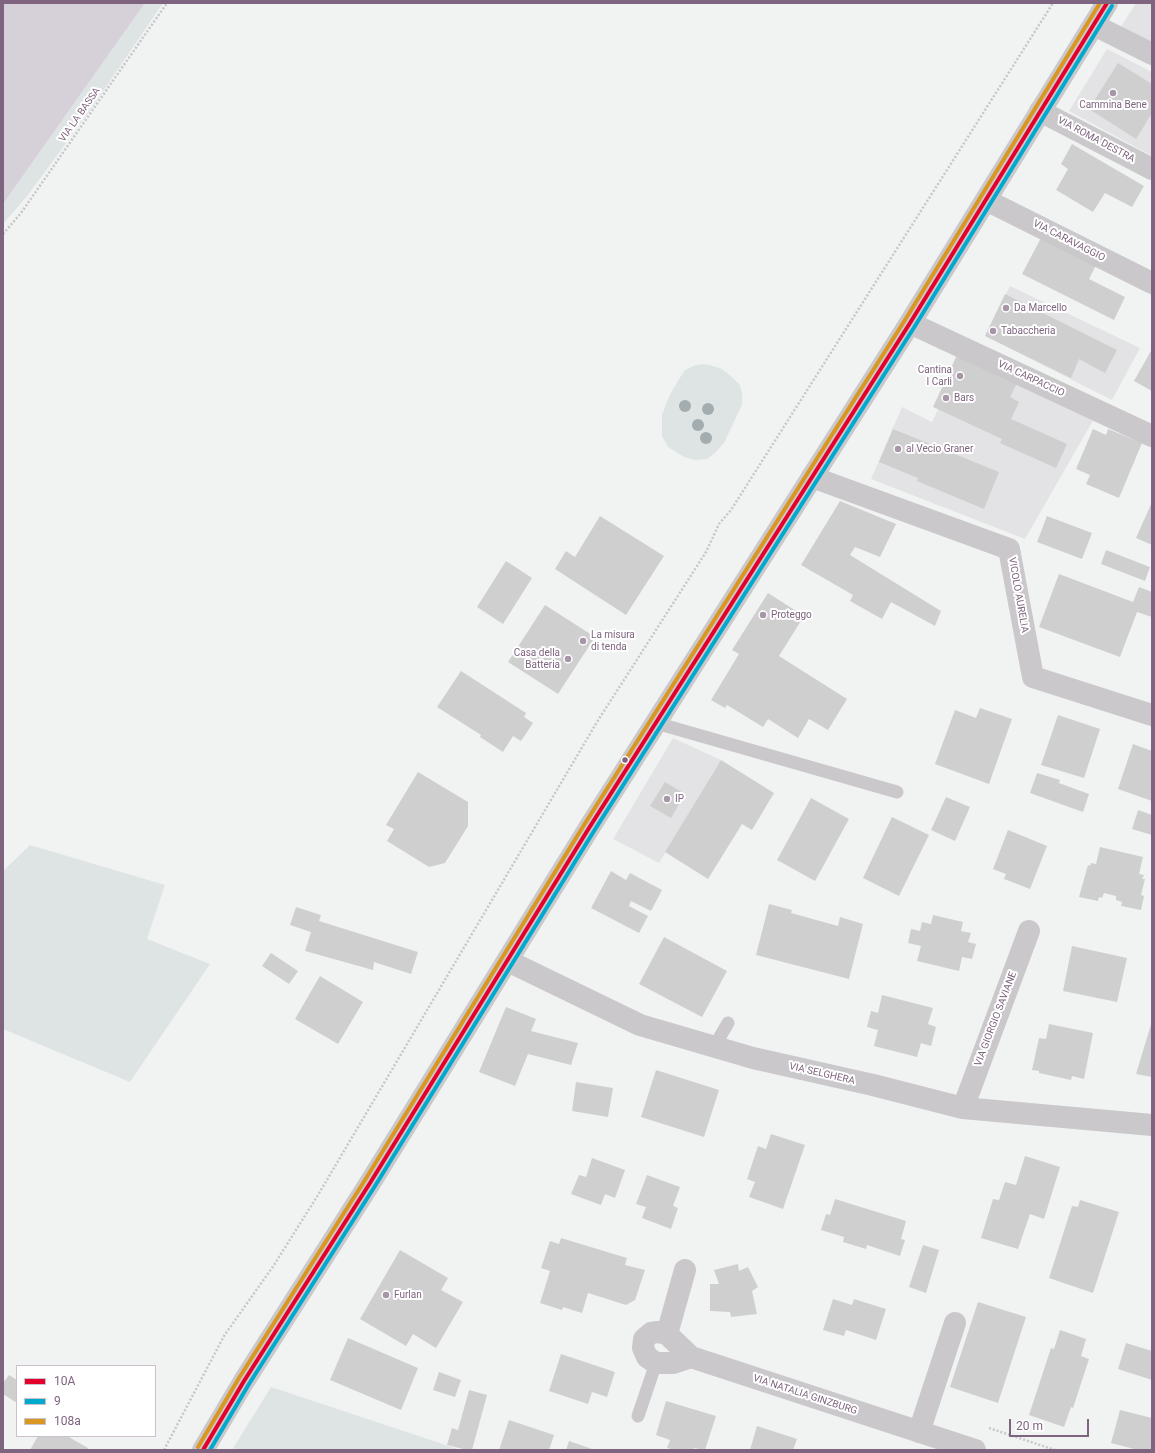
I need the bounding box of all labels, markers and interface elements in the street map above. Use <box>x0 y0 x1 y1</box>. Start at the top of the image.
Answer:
street label: VIA LA BASSA <box>57 85 103 145</box>
marker: Cammina Bene <box>1108 88 1118 98</box>
place label: Cammina Bene <box>1079 99 1147 111</box>
street label: VIA ROMA DESTRA <box>1055 115 1137 165</box>
street label: VIA CARAVAGGIO <box>1031 218 1107 264</box>
place label: Da Marcello <box>1014 302 1067 314</box>
marker: Da Marcello <box>1001 303 1011 313</box>
place label: Tabaccheria <box>1001 325 1055 337</box>
marker: Tabaccheria <box>988 326 998 336</box>
street label: VIA CARPACCIO <box>996 358 1066 400</box>
place label: Cantina I Carli <box>918 364 952 388</box>
marker: Cantina I Carli <box>955 371 965 381</box>
place label: Bars <box>954 392 974 404</box>
marker: Bars <box>941 393 951 403</box>
place label: al Vecio Graner <box>906 443 973 455</box>
marker: al Vecio Graner <box>893 444 903 454</box>
street label: VICOLO AURELIA <box>1005 556 1031 634</box>
place label: Proteggo <box>771 609 812 621</box>
marker: Proteggo <box>758 610 768 620</box>
place label: La misura di tenda <box>591 629 635 652</box>
marker: La misura di tenda <box>578 636 588 646</box>
place label: Casa della Batteria <box>514 647 560 670</box>
marker: Casa della Batteria <box>563 654 573 664</box>
unlabelled marker <box>620 755 630 765</box>
place label: IP <box>675 793 684 805</box>
marker: IP <box>662 794 672 804</box>
street label: VIA GIORGIO SAVIANE <box>972 970 1020 1068</box>
street label: VIA SELGHERA <box>788 1061 856 1087</box>
place label: Furlan <box>394 1289 422 1301</box>
marker: Furlan <box>381 1290 391 1300</box>
legend <box>16 1365 156 1437</box>
street label: VIA NATALIA GINZBURG <box>751 1372 859 1418</box>
text: 10A <box>54 1374 75 1388</box>
text: 9 <box>54 1394 61 1408</box>
scale bar <box>1011 1411 1091 1437</box>
text: 108a <box>54 1414 81 1428</box>
text: 20 m <box>1016 1419 1043 1433</box>

